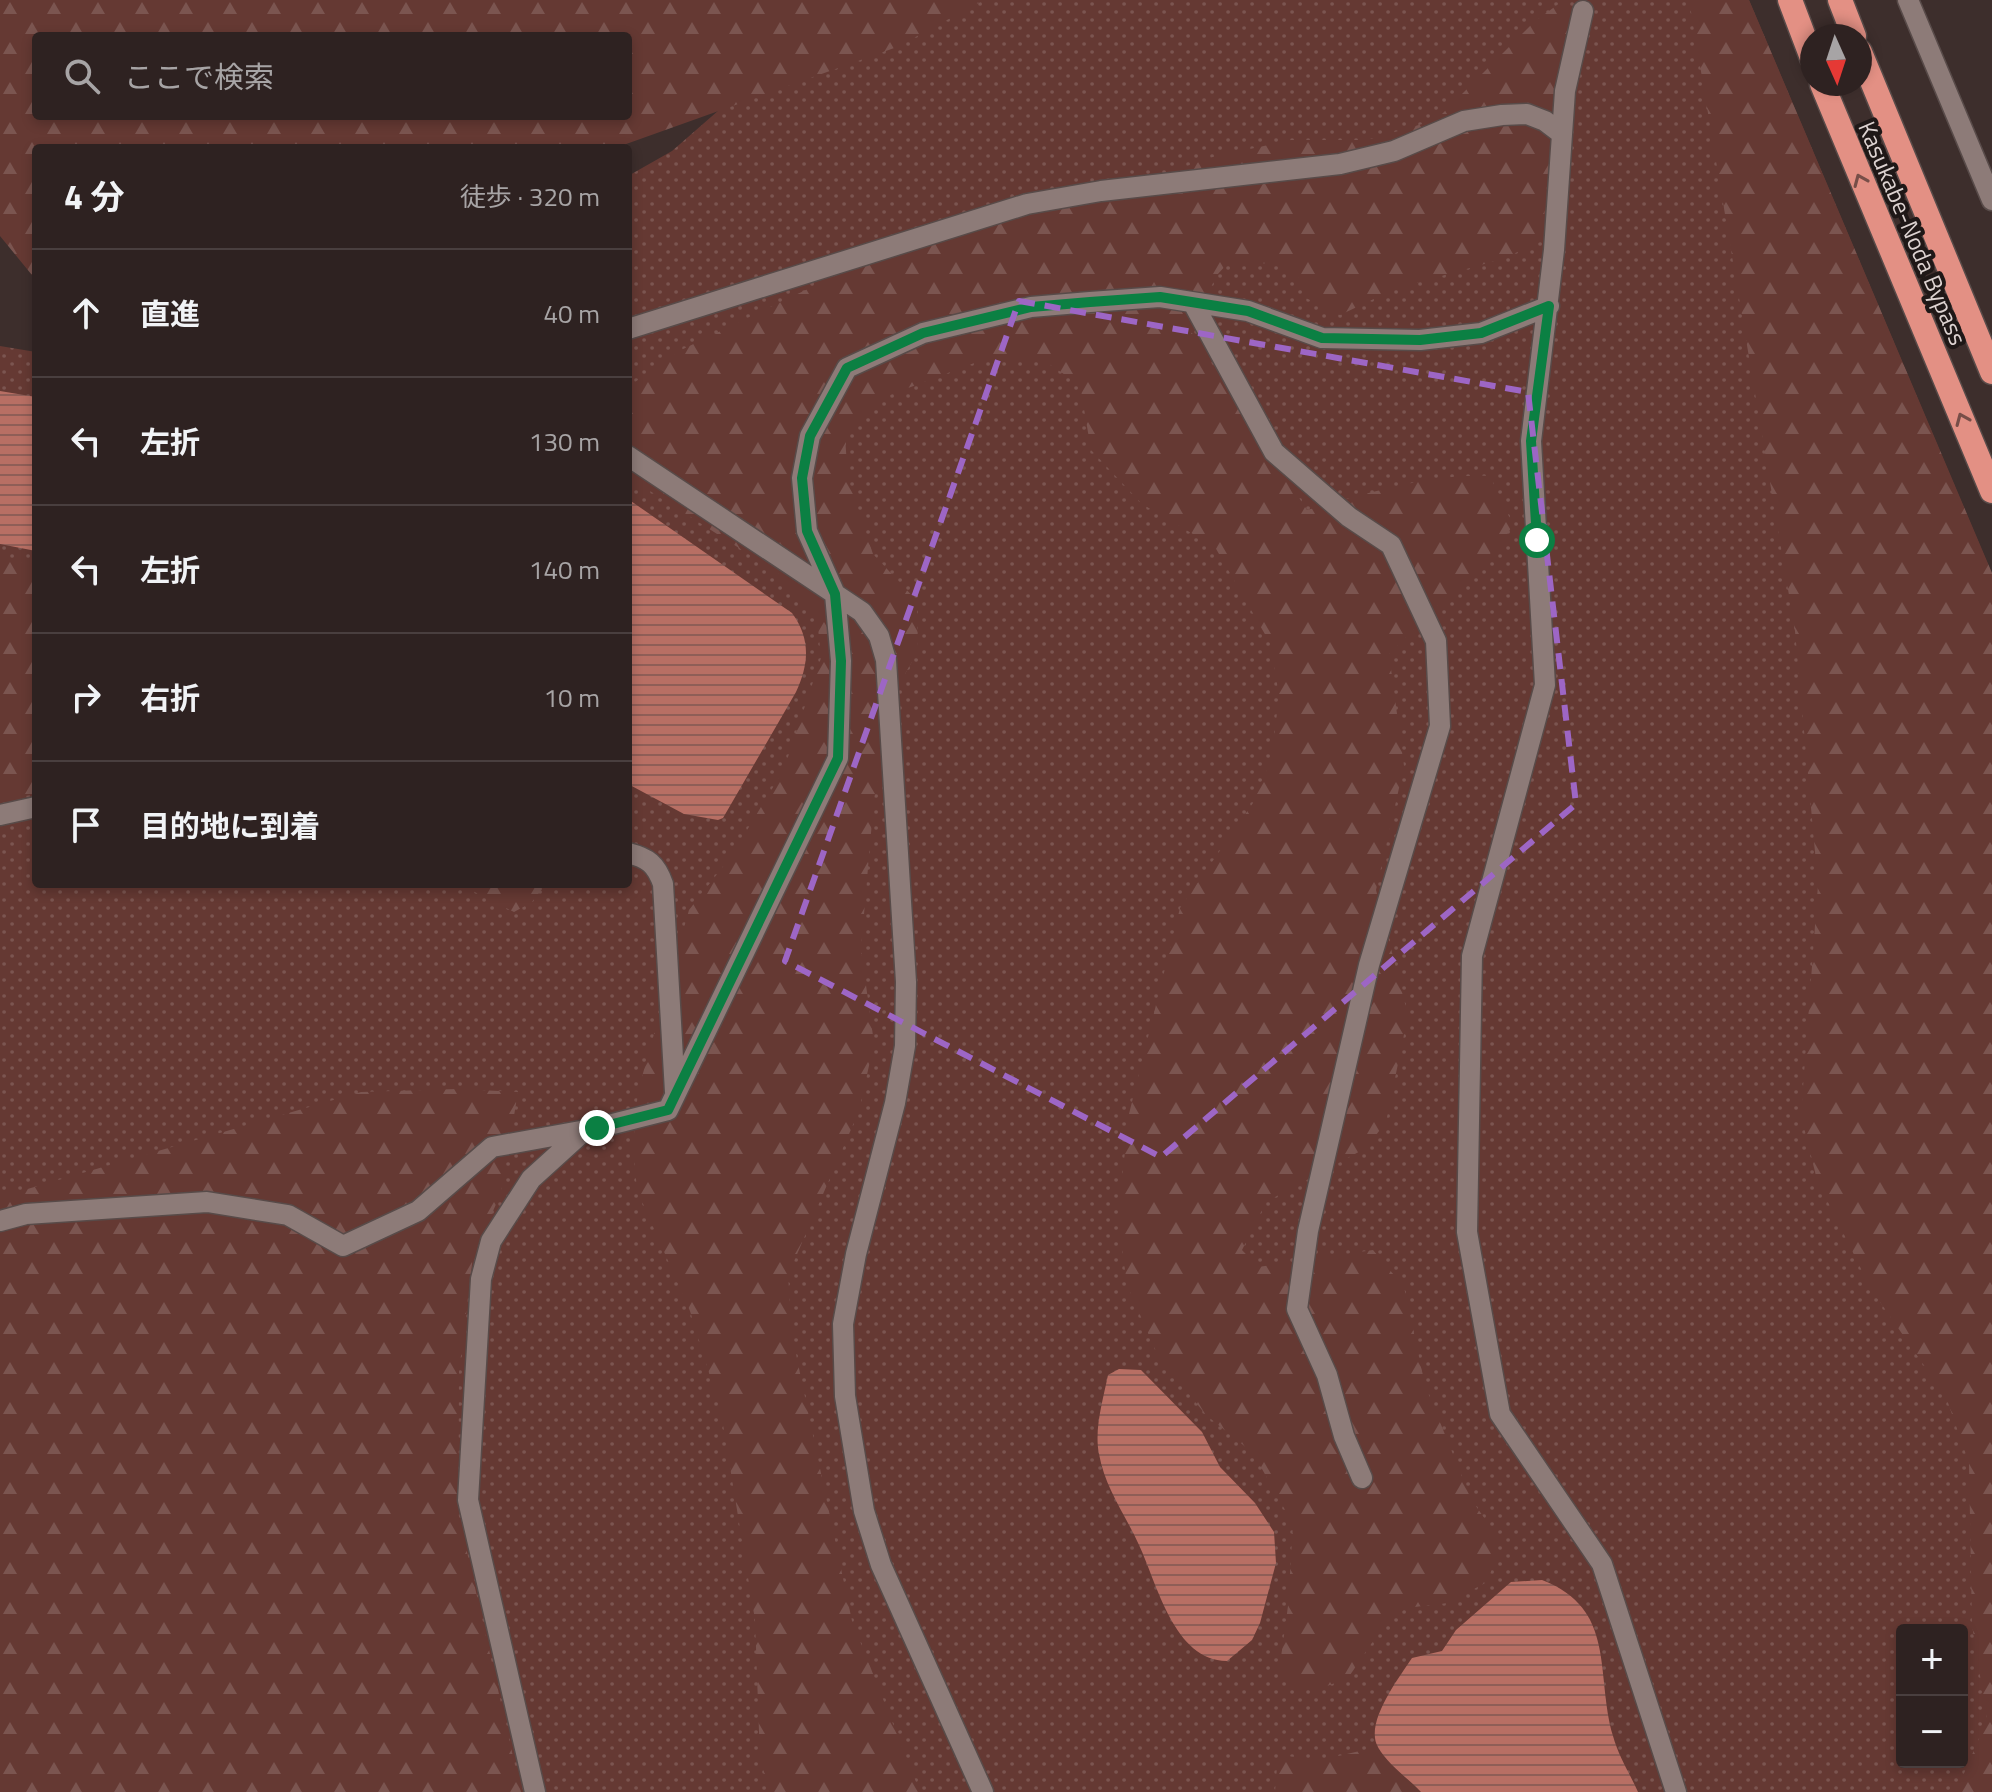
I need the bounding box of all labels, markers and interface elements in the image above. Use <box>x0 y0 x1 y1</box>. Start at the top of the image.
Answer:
north arrow <box>1800 24 1872 96</box>
search box <box>32 32 632 120</box>
icon: search <box>60 54 104 98</box>
text: ここで検索 <box>124 54 274 100</box>
street label: Kasukabe-Noda Bypass <box>1849 115 1977 351</box>
text: 4 分 <box>64 170 125 222</box>
one-way arrow <box>1854 173 1870 188</box>
text: 徒歩 · 320 m <box>460 177 600 216</box>
icon: ahead <box>64 291 108 335</box>
text: 直進 <box>140 291 200 337</box>
text: 40 m <box>543 294 600 333</box>
one-way arrow <box>1955 413 1971 427</box>
icon: left <box>64 419 108 463</box>
text: 左折 <box>140 419 200 465</box>
text: 130 m <box>529 422 600 461</box>
route start <box>1519 522 1555 558</box>
icon: left <box>64 547 108 591</box>
text: 左折 <box>140 547 200 593</box>
text: 140 m <box>529 550 600 589</box>
icon: right <box>64 675 108 719</box>
text: 右折 <box>140 675 200 721</box>
text: 10 m <box>543 678 600 717</box>
icon: arrive <box>64 803 108 847</box>
text: 目的地に到着 <box>140 803 320 849</box>
route end <box>579 1110 615 1146</box>
map controls <box>1896 1624 1968 1768</box>
button: + <box>1896 1624 1968 1696</box>
button: − <box>1896 1696 1968 1768</box>

